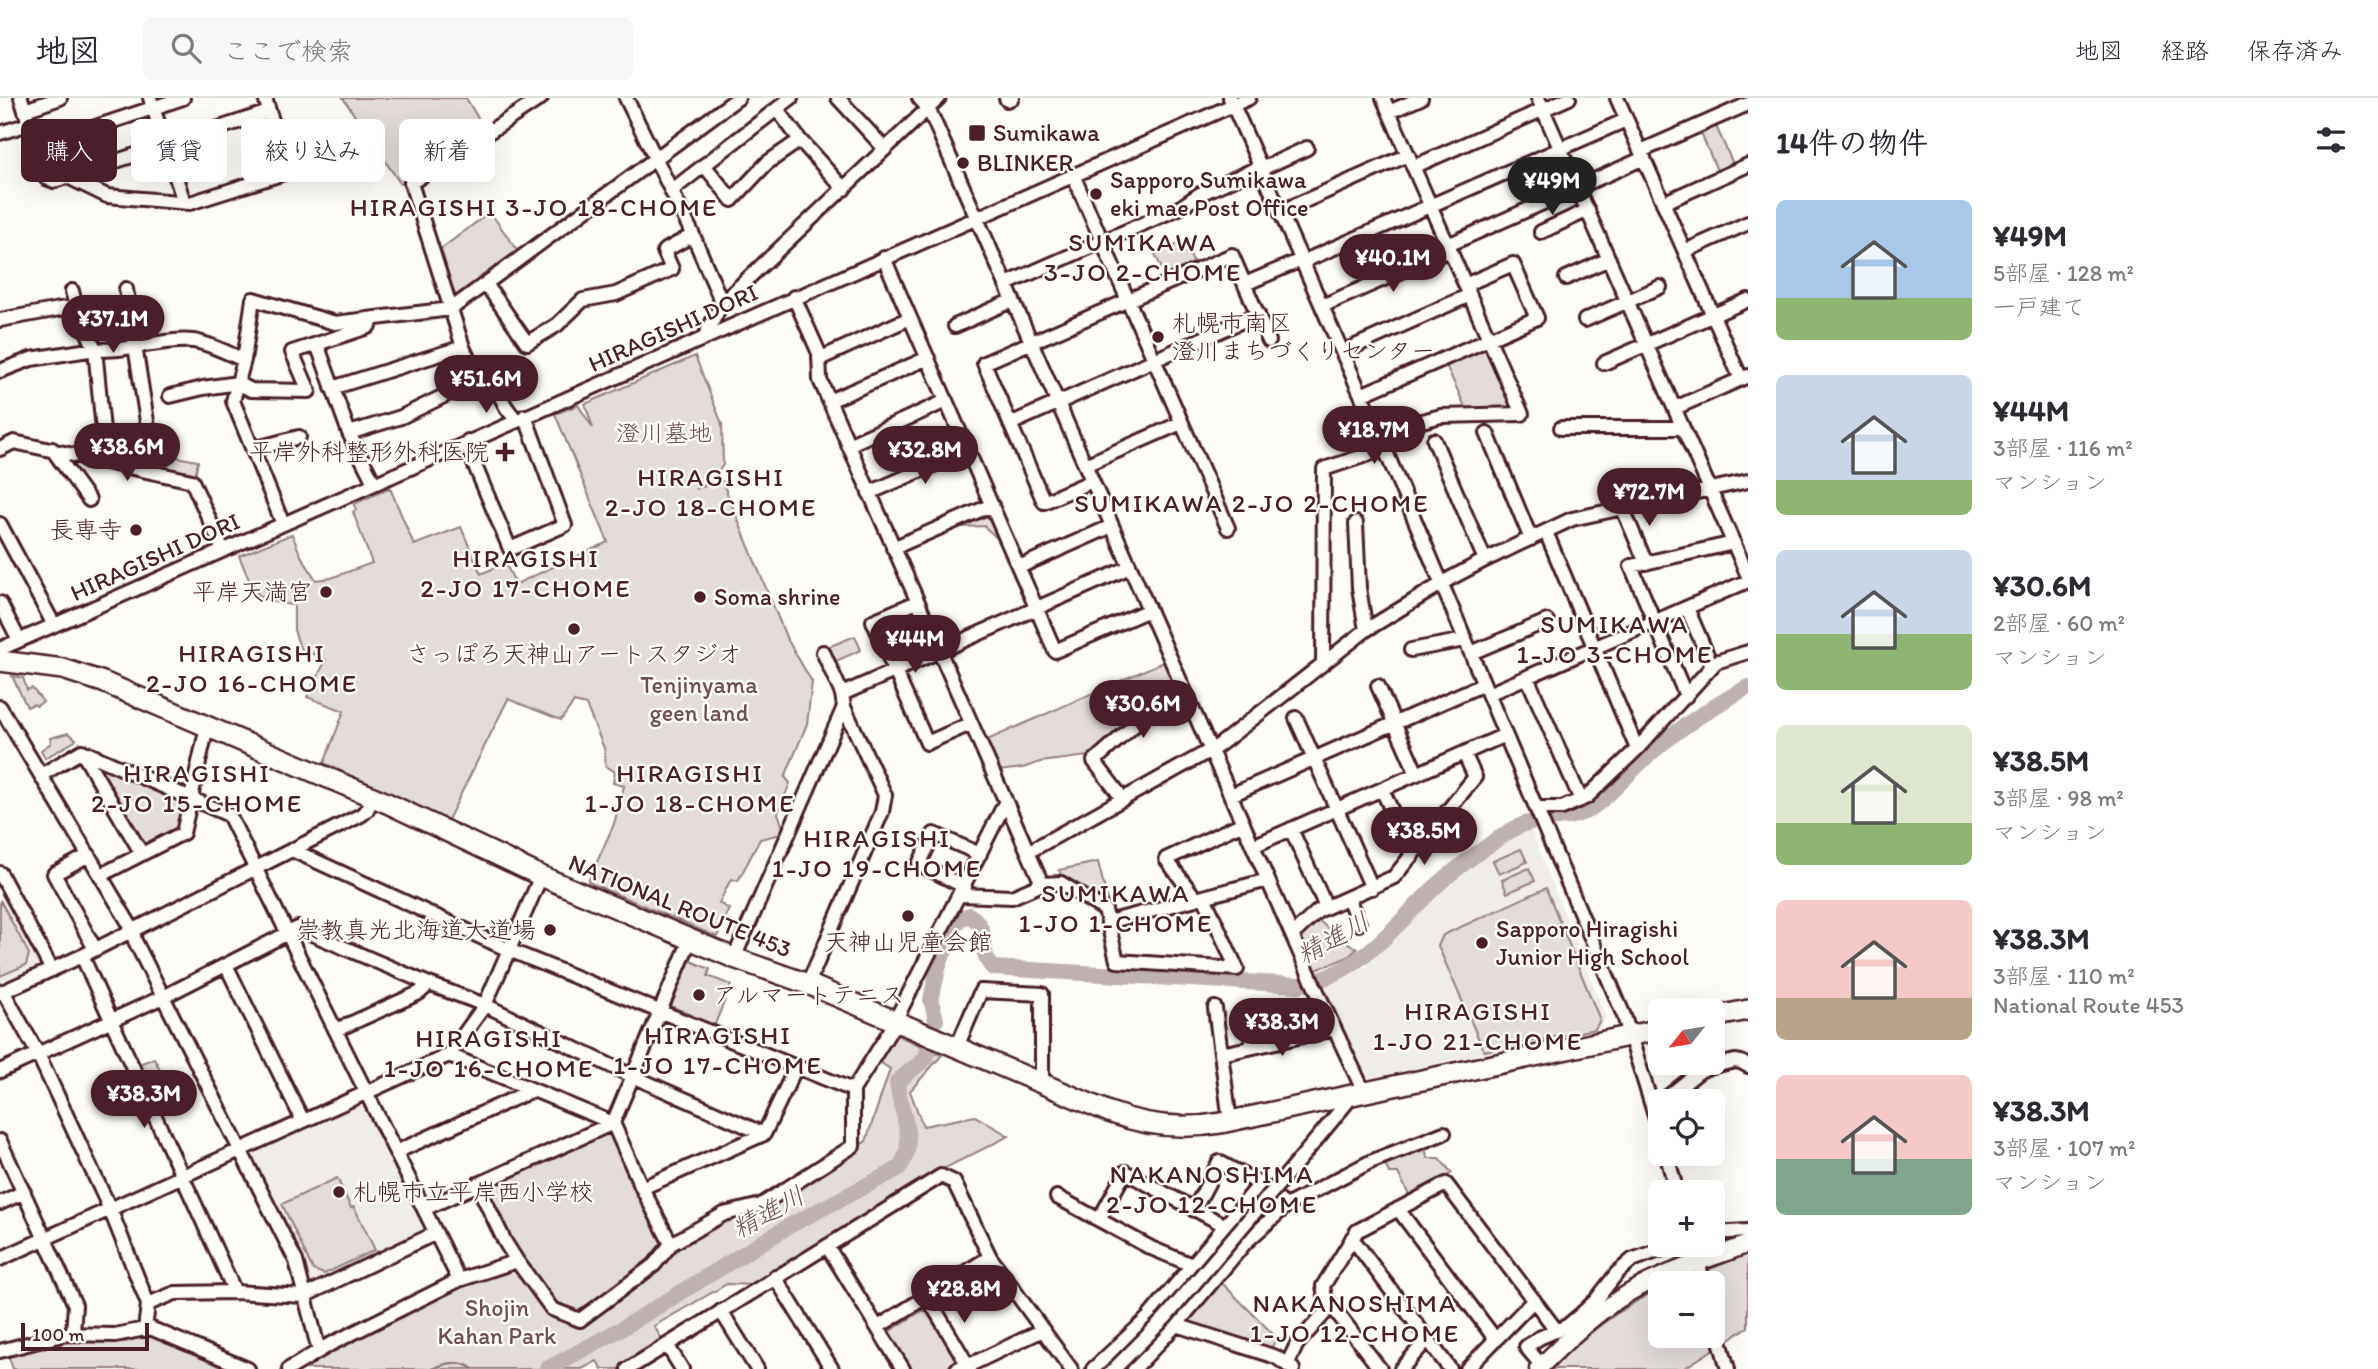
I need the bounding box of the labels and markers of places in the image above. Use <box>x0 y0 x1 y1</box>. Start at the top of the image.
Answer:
place label: Sumikawa <box>993 118 1100 147</box>
marker: Sumikawa <box>967 123 987 143</box>
place label: BLINKER <box>977 148 1074 177</box>
marker: BLINKER <box>955 155 971 171</box>
pin: ¥49M <box>1511 158 1593 217</box>
place label: Sapporo Sumikawa eki mae Post Office <box>1110 165 1309 222</box>
marker: Sapporo Sumikawa eki mae Post Office <box>1088 186 1104 202</box>
pin: ¥40.1M <box>1336 234 1450 294</box>
pin: ¥37.1M <box>56 296 170 355</box>
place label: 札幌市南区 澄川まちづくりセンター <box>1172 308 1435 365</box>
marker: 札幌市南区 澄川まちづくりセンター <box>1150 329 1166 345</box>
pin: ¥51.6M <box>429 356 543 415</box>
pin: ¥18.7M <box>1317 406 1431 466</box>
pin: ¥38.6M <box>70 424 184 483</box>
pin: ¥32.8M <box>868 426 982 486</box>
place label: 平岸外科整形外科医院 <box>249 437 489 466</box>
marker: 平岸外科整形外科医院 <box>495 442 515 462</box>
pin: ¥72.7M <box>1592 468 1706 528</box>
place label: 長専寺 <box>50 515 122 544</box>
marker: 長専寺 <box>128 522 144 538</box>
place label: 平岸天満宮 <box>192 577 312 606</box>
place label: Soma shrine <box>714 582 840 611</box>
marker: 平岸天満宮 <box>318 584 334 600</box>
marker: Soma shrine <box>692 589 708 605</box>
pin: ¥44M <box>874 616 956 675</box>
marker: さっぽろ天神山アートスタジオ <box>566 621 582 637</box>
place label: さっぽろ天神山アートスタジオ <box>406 639 742 668</box>
pin: ¥30.6M <box>1086 680 1200 740</box>
pin: ¥38.5M <box>1367 808 1481 867</box>
marker: 天神山児童会館 <box>900 908 916 924</box>
place label: Sapporo Hiragishi Junior High School <box>1496 914 1689 971</box>
place label: 崇教真光北海道大道場 <box>296 915 536 944</box>
marker: 崇教真光北海道大道場 <box>542 922 558 938</box>
place label: 天神山児童会館 <box>824 927 992 956</box>
marker: Sapporo Hiragishi Junior High School <box>1474 935 1490 951</box>
place label: アルマートテニス <box>713 980 905 1009</box>
marker: アルマートテニス <box>691 987 707 1003</box>
pin: ¥38.3M <box>1225 998 1339 1058</box>
pin: ¥38.3M <box>87 1070 201 1130</box>
place label: 札幌市立平岸西小学校 <box>353 1177 593 1206</box>
marker: 札幌市立平岸西小学校 <box>331 1184 347 1200</box>
pin: ¥28.8M <box>907 1266 1021 1325</box>

